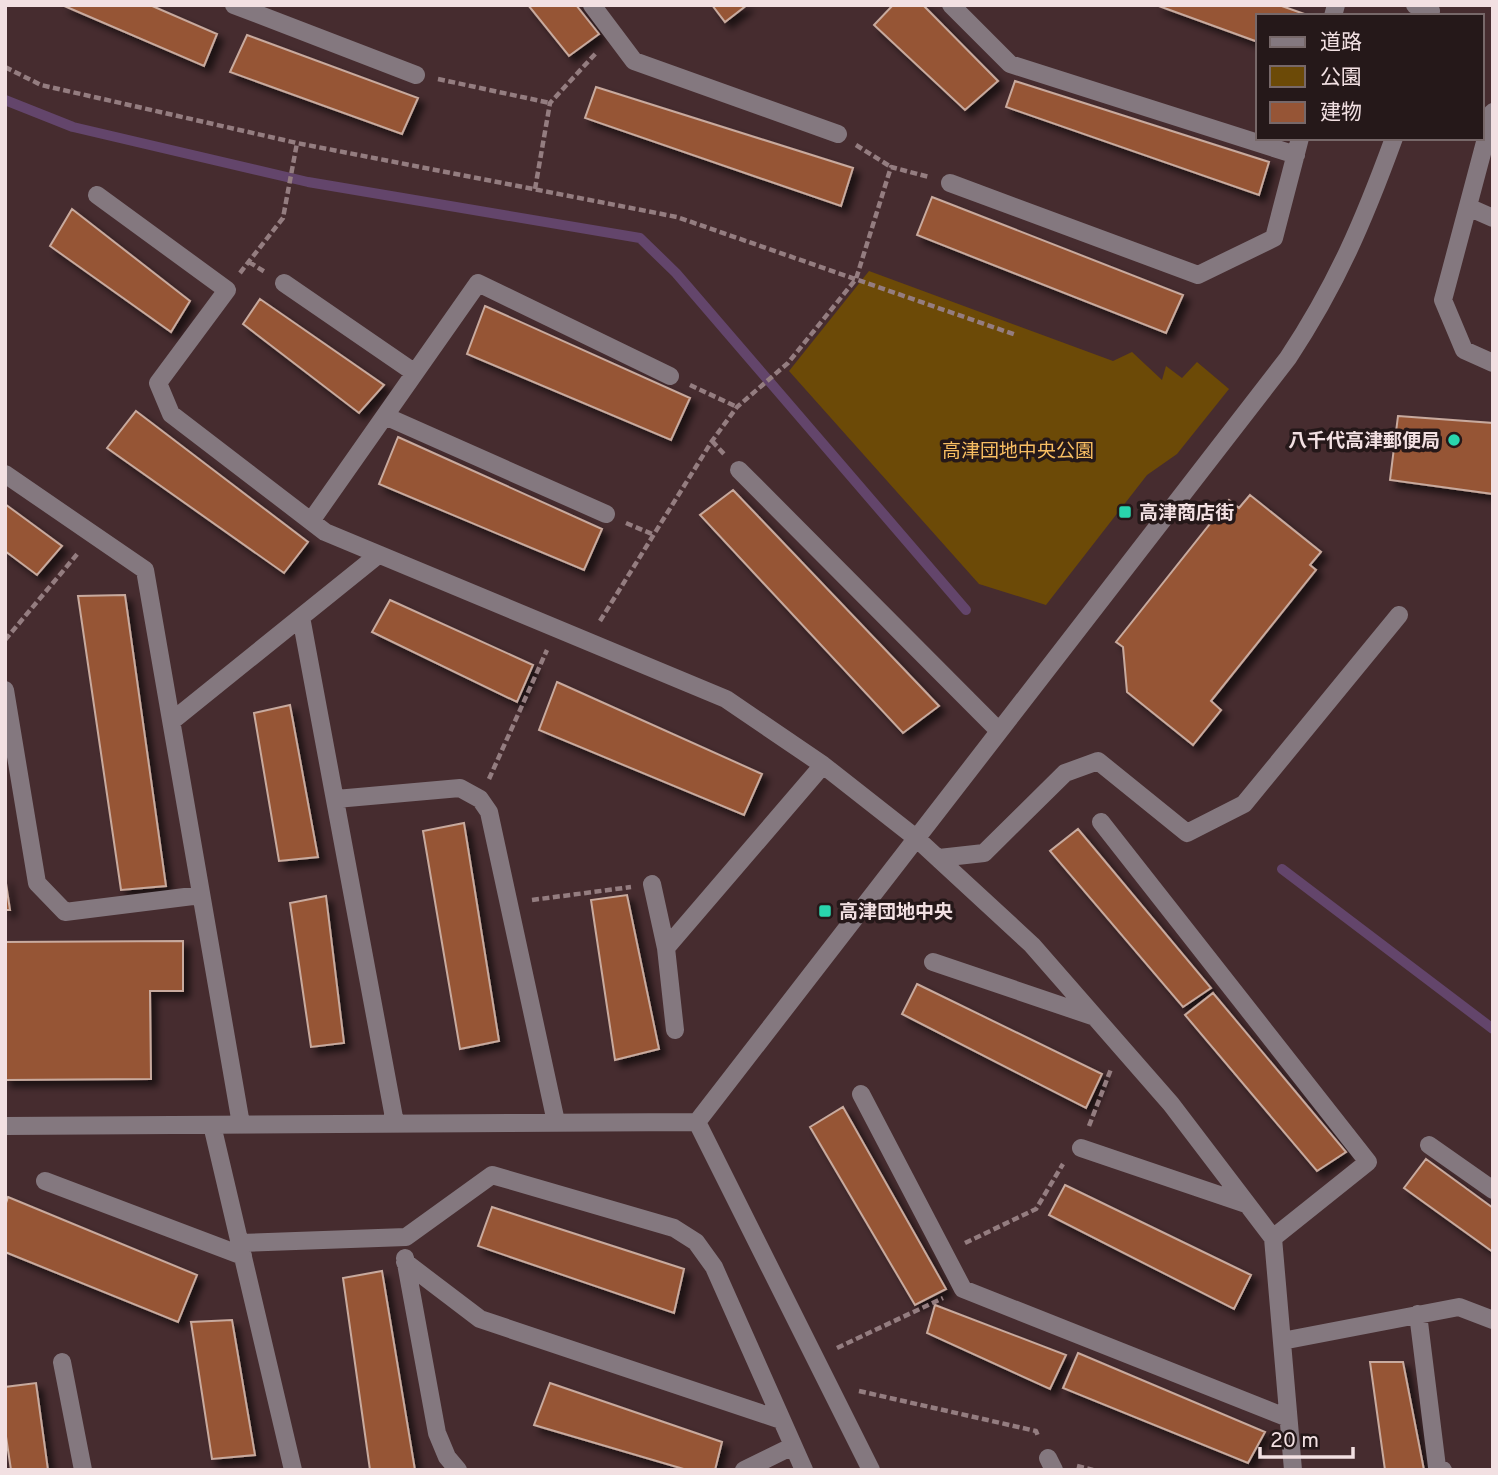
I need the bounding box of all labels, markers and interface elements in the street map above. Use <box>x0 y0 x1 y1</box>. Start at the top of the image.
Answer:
legend <box>1256 14 1484 140</box>
text: 道路 <box>1320 30 1362 57</box>
text: 公園 <box>1320 65 1362 92</box>
text: 建物 <box>1320 100 1362 127</box>
place label: 八千代高津郵便局 <box>1288 430 1440 454</box>
marker: 八千代高津郵便局 <box>1446 432 1462 448</box>
park label: 高津団地中央公園 <box>942 440 1094 464</box>
place label: 高津商店街 <box>1139 502 1234 526</box>
marker: 高津商店街 <box>1117 504 1133 520</box>
place label: 高津団地中央 <box>839 901 953 925</box>
marker: 高津団地中央 <box>817 903 833 919</box>
scale bar <box>1260 1416 1353 1460</box>
text: 20 m <box>1270 1428 1319 1455</box>

